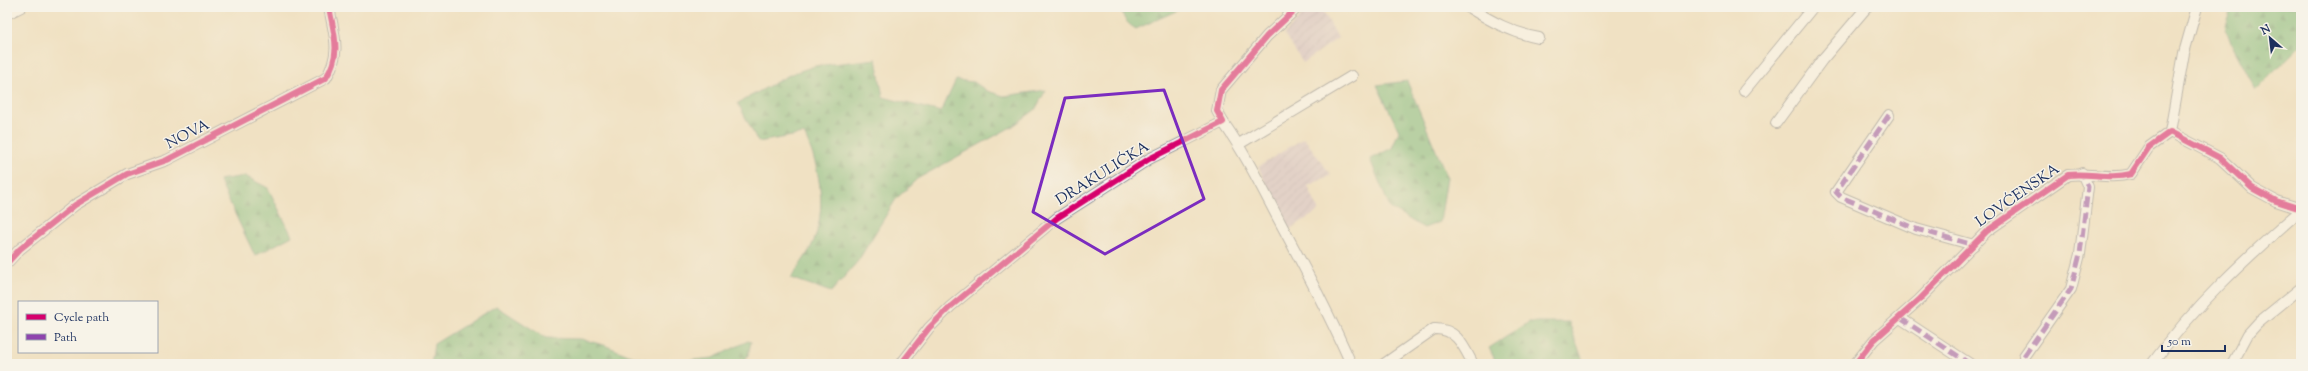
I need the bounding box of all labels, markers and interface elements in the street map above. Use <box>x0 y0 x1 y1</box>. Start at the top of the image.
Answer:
north arrow <box>2250 18 2290 58</box>
text: N <box>2257 21 2274 40</box>
street label: NOVA <box>162 115 214 155</box>
street label: DRAKULIĆKA <box>1051 135 1154 211</box>
street label: LOVĆENSKA <box>1971 158 2064 233</box>
legend <box>18 301 158 353</box>
text: Cycle path <box>54 309 109 327</box>
scale bar <box>2162 327 2225 353</box>
text: Path <box>54 329 77 347</box>
text: 50 m <box>2167 333 2191 351</box>

